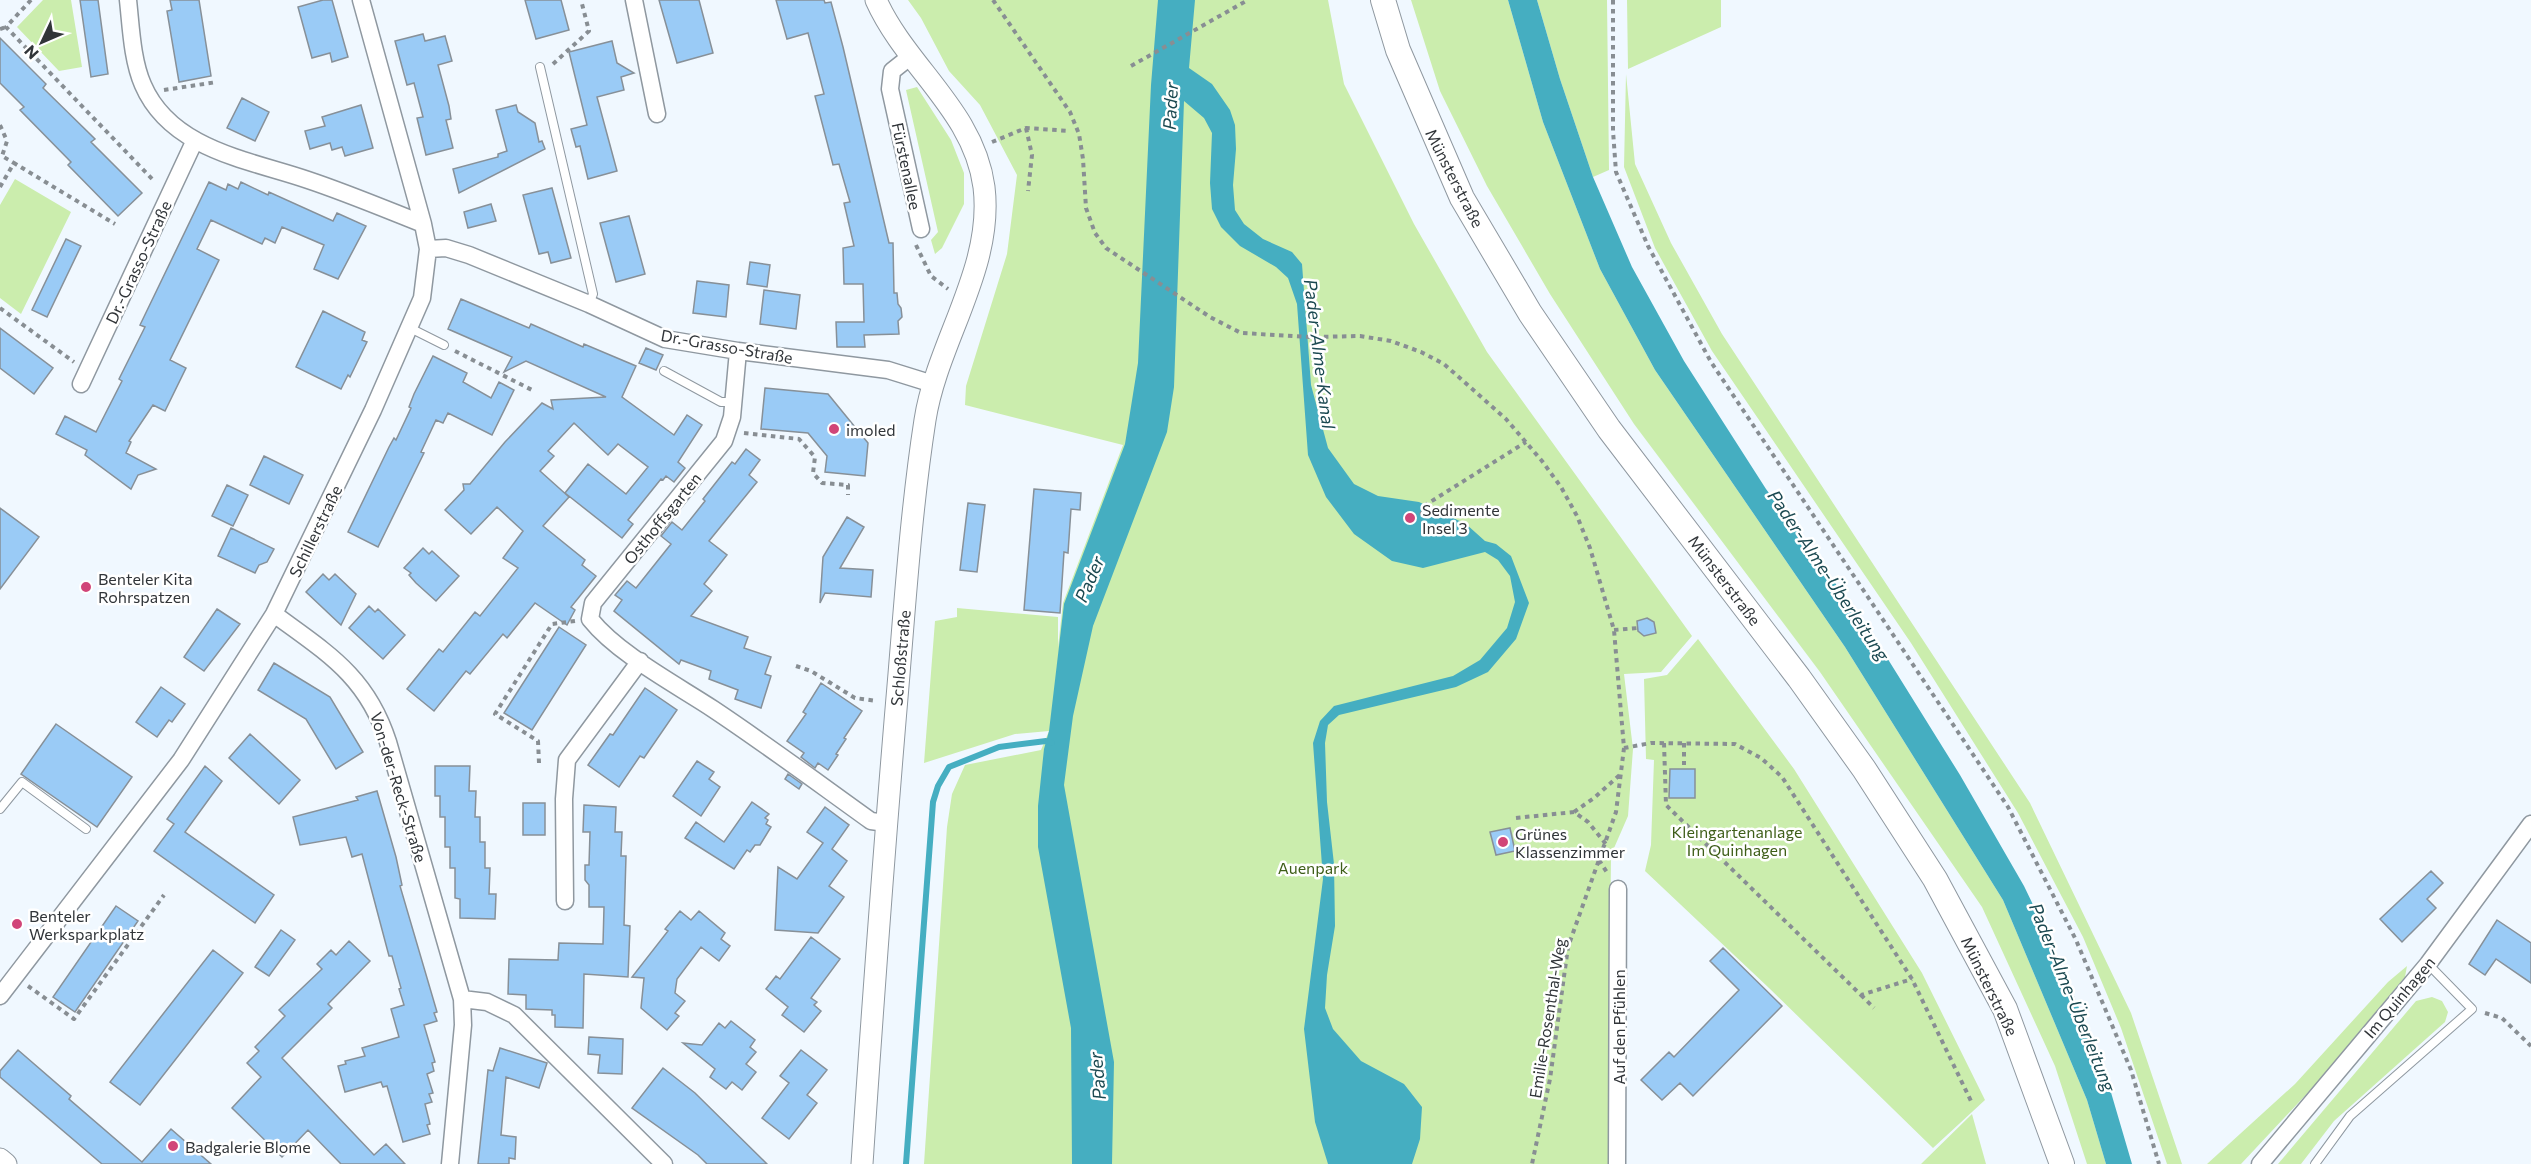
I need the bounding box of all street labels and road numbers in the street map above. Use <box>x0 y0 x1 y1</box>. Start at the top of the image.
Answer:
street label: Fürstenallee <box>888 121 926 211</box>
street label: Münsterstraße <box>1422 126 1488 230</box>
street label: Dr.-Grasso-Straße <box>101 197 175 327</box>
street label: Dr.-Grasso-Straße <box>660 325 794 367</box>
street label: Osthoffsgarten <box>619 468 705 568</box>
street label: Schillerstraße <box>285 482 345 580</box>
street label: Münsterstraße <box>1685 531 1765 629</box>
street label: Schloßstraße <box>886 609 914 707</box>
street label: Von-der-Reck-Straße <box>367 709 431 865</box>
street label: Münsterstraße <box>1958 933 2022 1039</box>
street label: Emilie-Rosenthal-Weg <box>1525 936 1569 1099</box>
street label: Im Quinhagen <box>2359 952 2439 1042</box>
street label: Auf den Pfühlen <box>1609 969 1628 1085</box>

